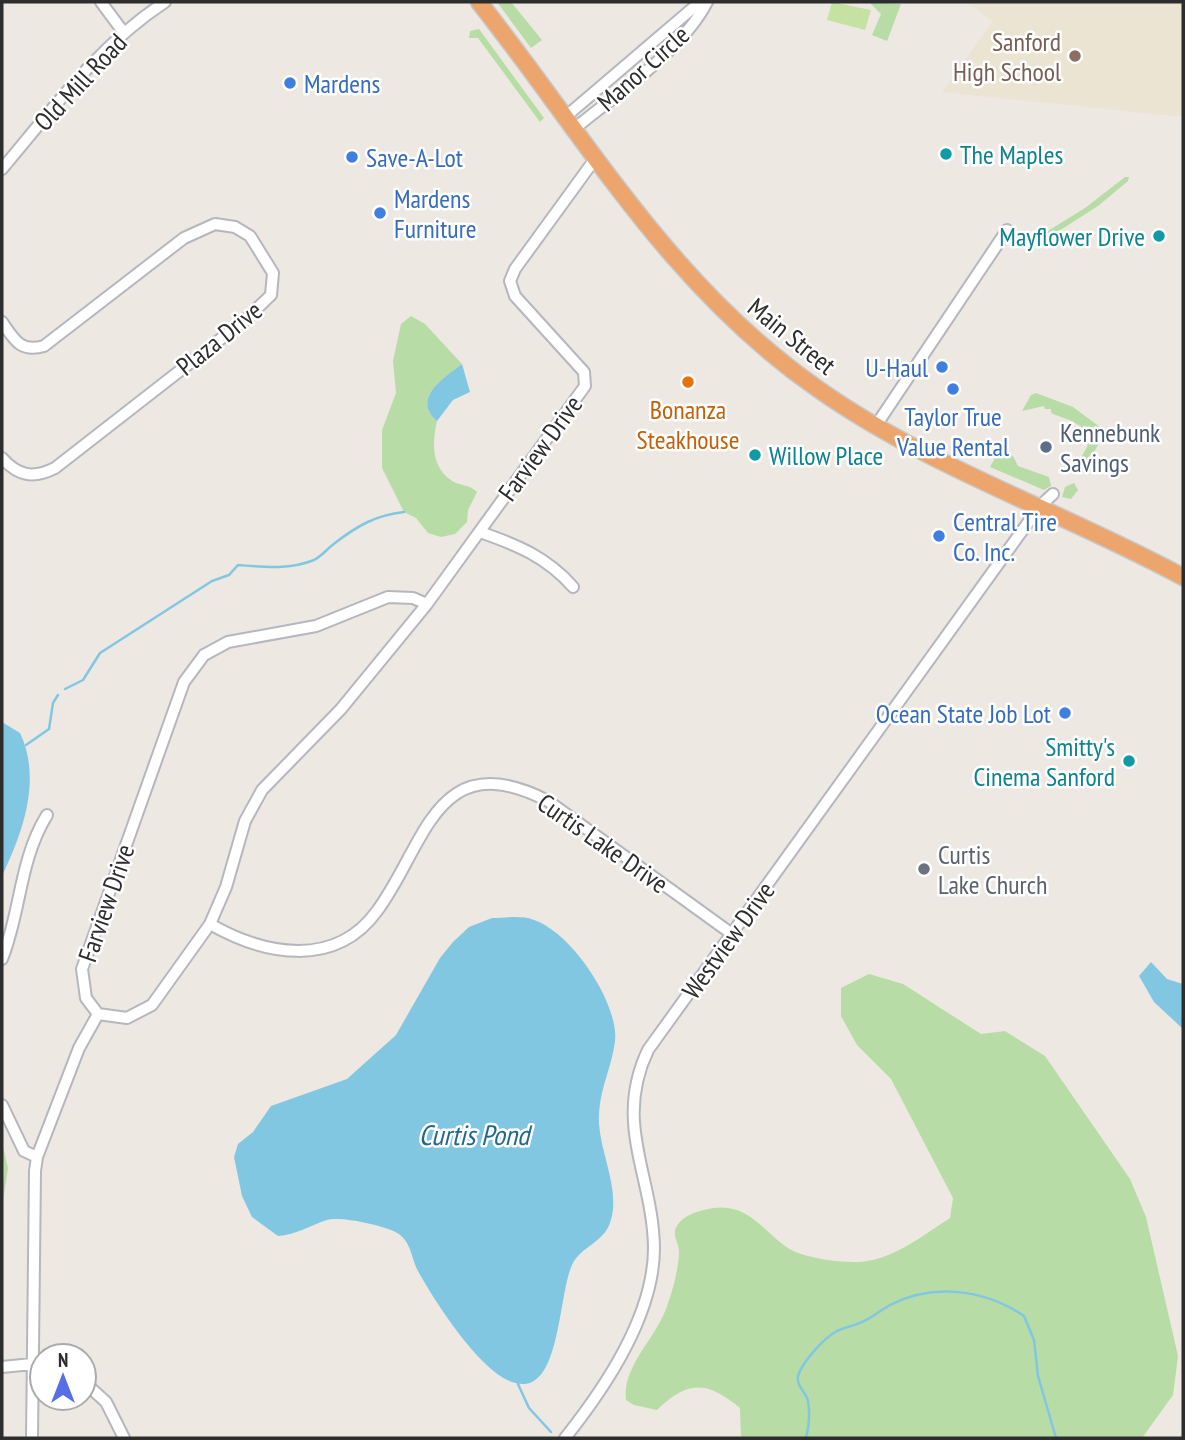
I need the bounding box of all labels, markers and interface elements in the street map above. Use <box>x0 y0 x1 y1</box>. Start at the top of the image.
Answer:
street label: Manor Circle <box>590 18 696 118</box>
place label: Sanford High School <box>953 25 1061 88</box>
street label: Old Mill Road <box>27 26 133 138</box>
marker: Sanford High School <box>1067 48 1083 64</box>
place label: Mardens <box>304 67 380 100</box>
marker: Mardens <box>282 75 298 91</box>
place label: The Maples <box>960 138 1063 171</box>
place label: Save-A-Lot <box>366 141 463 174</box>
marker: The Maples <box>938 146 954 162</box>
marker: Save-A-Lot <box>344 149 360 165</box>
place label: Mardens Furniture <box>394 182 477 245</box>
marker: Mardens Furniture <box>372 205 388 221</box>
place label: Mayflower Drive <box>999 220 1145 253</box>
marker: Mayflower Drive <box>1151 228 1167 244</box>
street label: Main Street <box>741 291 843 381</box>
street label: Plaza Drive <box>169 293 269 383</box>
place label: U-Haul <box>865 351 928 384</box>
marker: U-Haul <box>934 359 950 375</box>
marker: Bonanza Steakhouse <box>680 374 696 390</box>
marker: Taylor True Value Rental <box>945 381 961 397</box>
street label: Farview Drive <box>491 389 589 507</box>
place label: Bonanza Steakhouse <box>637 393 739 456</box>
place label: Taylor True Value Rental <box>896 400 1009 463</box>
place label: Kennebunk Savings <box>1060 416 1160 479</box>
place label: Willow Place <box>769 439 883 472</box>
marker: Kennebunk Savings <box>1038 439 1054 455</box>
marker: Willow Place <box>747 447 763 463</box>
place label: Central Tire Co. Inc. <box>953 505 1057 568</box>
marker: Central Tire Co. Inc. <box>931 528 947 544</box>
place label: Ocean State Job Lot <box>876 697 1051 730</box>
marker: Ocean State Job Lot <box>1057 705 1073 721</box>
place label: Smitty's Cinema Sanford <box>973 730 1115 793</box>
marker: Smitty's Cinema Sanford <box>1121 753 1137 769</box>
street label: Curtis Lake Drive <box>531 786 675 900</box>
place label: Curtis Lake Church <box>938 838 1047 901</box>
street label: Farview Drive <box>71 840 141 966</box>
marker: Curtis Lake Church <box>916 861 932 877</box>
street label: Westview Drive <box>674 875 782 1005</box>
water label: Curtis Pond <box>419 1116 533 1153</box>
north arrow <box>28 1342 98 1412</box>
text: N <box>58 1348 68 1372</box>

